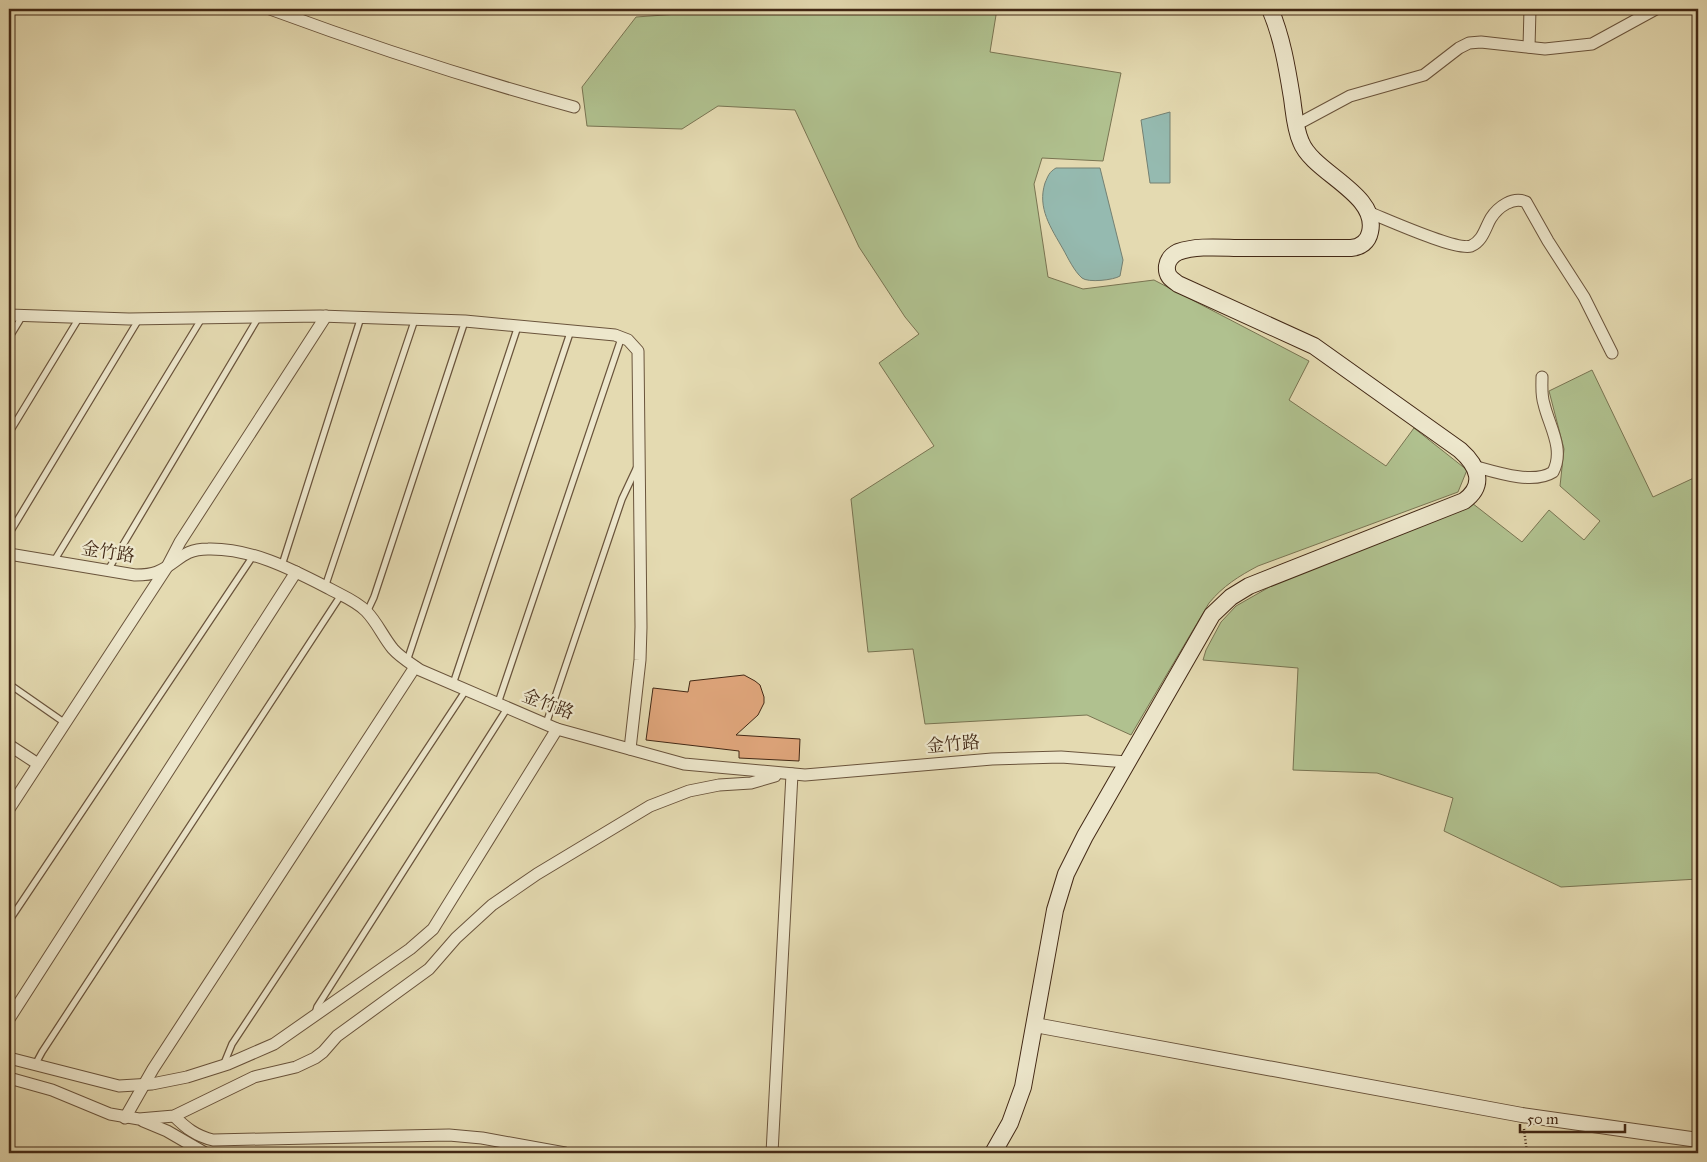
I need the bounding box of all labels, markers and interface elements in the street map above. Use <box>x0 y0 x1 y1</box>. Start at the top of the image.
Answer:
street label: 金竹路 <box>80 537 136 567</box>
street label: 金竹路 <box>519 684 577 724</box>
street label: 金竹路 <box>925 731 981 757</box>
scale bar <box>1520 1102 1624 1134</box>
text: 50 m <box>1527 1110 1559 1128</box>

